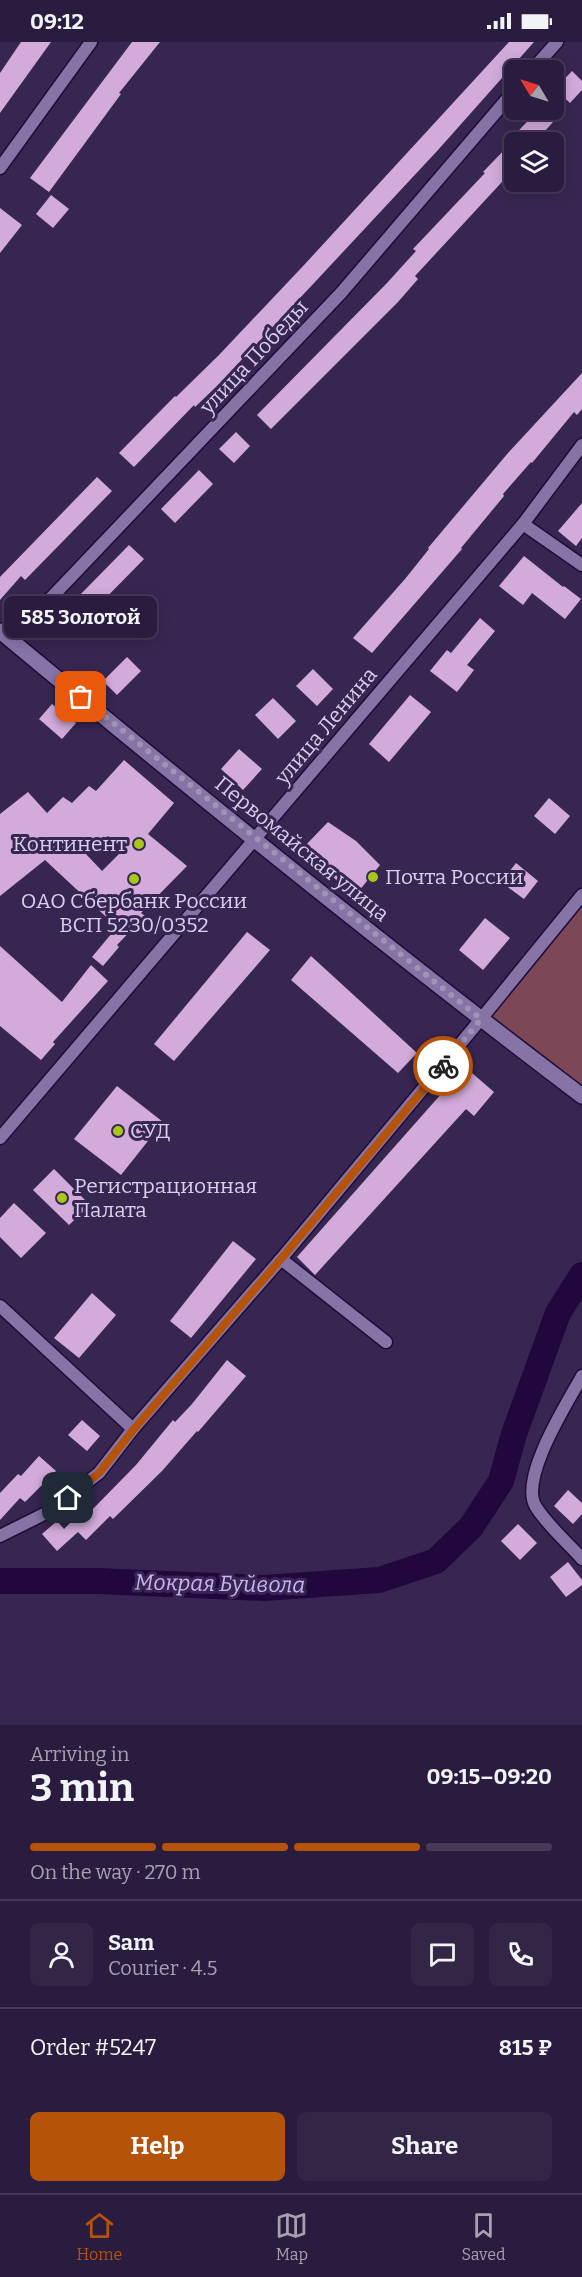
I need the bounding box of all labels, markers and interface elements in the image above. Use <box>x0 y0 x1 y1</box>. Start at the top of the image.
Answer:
text: 09:12 <box>30 8 84 35</box>
north arrow <box>504 60 564 120</box>
map controls <box>504 60 564 192</box>
button: layers <box>504 132 564 192</box>
street label: улица Победы <box>194 294 314 420</box>
callout: 585 Золотой <box>4 595 158 637</box>
text: 585 Золотой <box>21 605 140 629</box>
street label: улица Ленина <box>269 662 383 791</box>
pin <box>55 671 106 722</box>
icon: bag <box>64 680 97 713</box>
street label: Первомайская улица <box>210 771 395 928</box>
place label: Континент <box>13 831 127 857</box>
marker: Континент <box>132 837 146 851</box>
place label: Почта России <box>385 864 523 890</box>
marker: Почта России <box>366 870 380 884</box>
marker: ОАО Сбербанк России ВСП 5230/0352 <box>127 872 141 886</box>
place label: ОАО Сбербанк России ВСП 5230/0352 <box>21 888 247 938</box>
courier <box>413 1036 473 1096</box>
icon: bike <box>427 1050 460 1083</box>
place label: СУД <box>130 1118 170 1144</box>
marker: СУД <box>111 1124 125 1138</box>
place label: Регистрационная Палата <box>74 1173 257 1223</box>
marker: Регистрационная Палата <box>55 1191 69 1205</box>
pin <box>42 1472 93 1523</box>
icon: home <box>51 1481 84 1514</box>
water label: Мокрая Буйвола <box>135 1569 305 1598</box>
text: Arriving in <box>30 1742 129 1766</box>
text: 09:15–09:20 <box>427 1763 552 1790</box>
text: 3 min <box>30 1765 134 1811</box>
text: On the way · 270 m <box>30 1860 201 1884</box>
button: person <box>30 1923 93 1986</box>
button: chat <box>411 1923 474 1986</box>
button: phone <box>489 1923 552 1986</box>
text: Sam <box>108 1929 154 1956</box>
text: Courier · 4.5 <box>108 1956 217 1980</box>
text: Order #5247 <box>30 2034 156 2061</box>
text: 815 ₽ <box>499 2034 552 2061</box>
button: Help <box>30 2112 285 2181</box>
button: Share <box>297 2112 552 2181</box>
tab: Home <box>77 2209 122 2264</box>
tab: Map <box>275 2209 308 2264</box>
tab: Saved <box>461 2209 505 2264</box>

